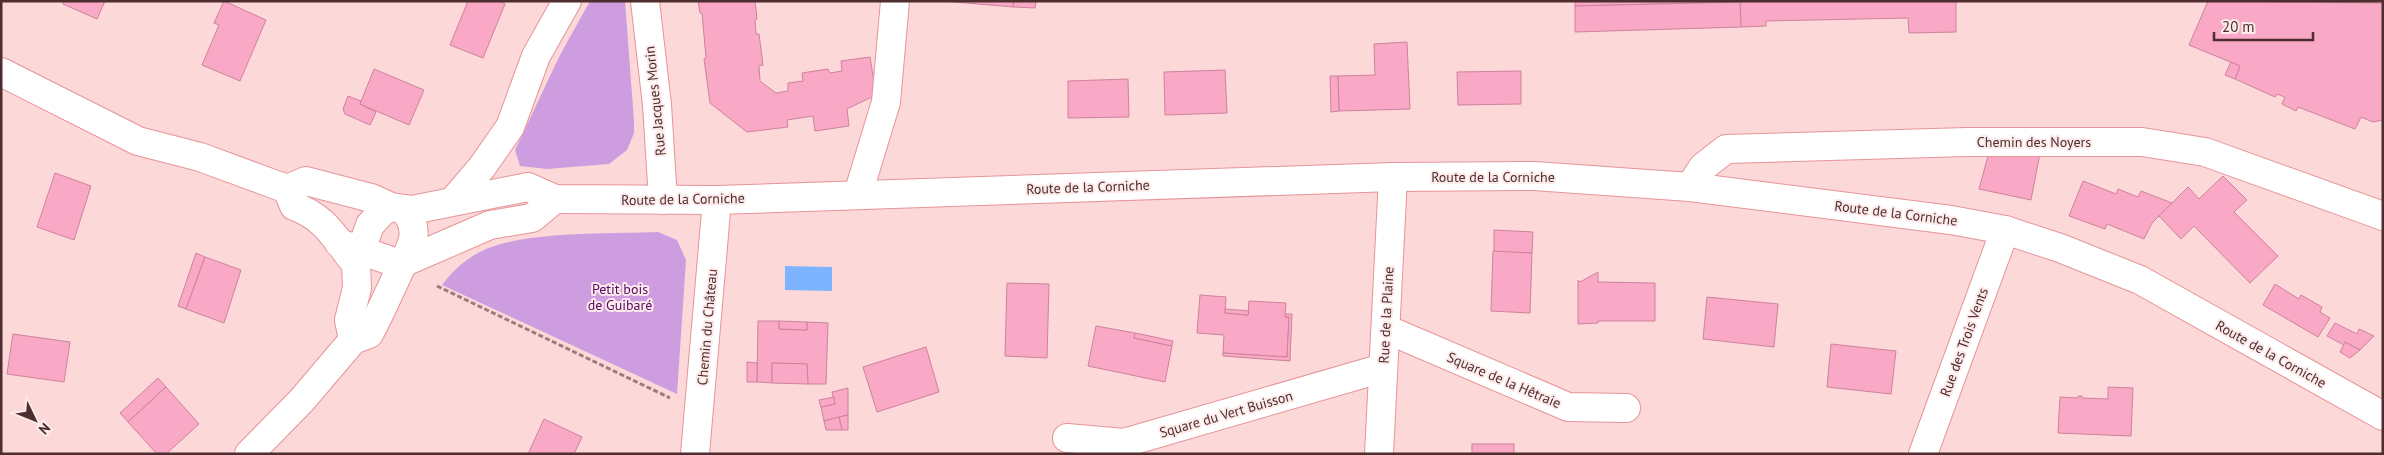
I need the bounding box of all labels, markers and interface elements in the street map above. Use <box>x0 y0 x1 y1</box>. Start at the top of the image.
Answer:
scale bar <box>2214 10 2313 42</box>
text: 20 m <box>2222 17 2255 36</box>
street label: Rue Jacques Morin <box>640 45 670 157</box>
street label: Chemin des Noyers <box>1977 133 2091 151</box>
street label: Route de la Corniche <box>1431 168 1555 186</box>
street label: Route de la Corniche <box>1026 176 1150 198</box>
street label: Route de la Corniche <box>621 189 745 209</box>
street label: Route de la Corniche <box>1834 197 1958 229</box>
street label: Rue de la Plaine <box>1374 266 1398 364</box>
street label: Chemin du Château <box>693 268 721 386</box>
park label: Petit bois de Guibaré <box>588 280 652 314</box>
street label: Rue des Trois Vents <box>1936 285 1992 399</box>
street label: Route de la Corniche <box>2213 316 2329 392</box>
street label: Square de la Hêtraie <box>1444 348 1564 412</box>
street label: Square du Vert Buisson <box>1157 386 1295 442</box>
north arrow <box>10 395 60 445</box>
text: N <box>35 419 54 438</box>

